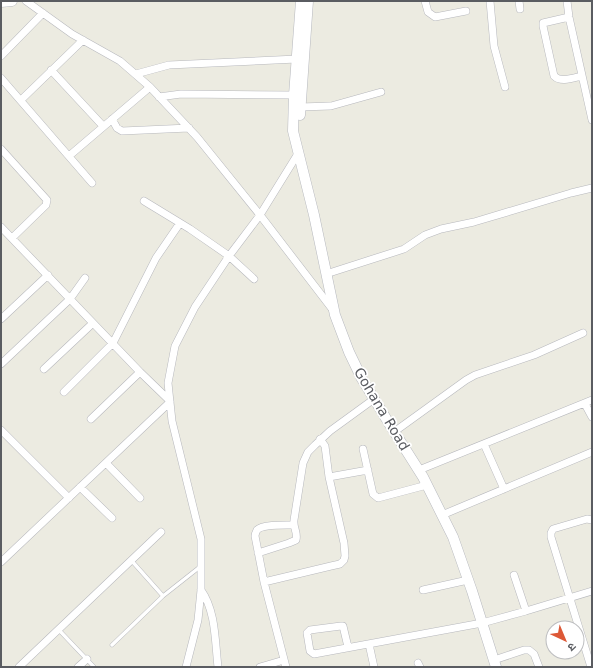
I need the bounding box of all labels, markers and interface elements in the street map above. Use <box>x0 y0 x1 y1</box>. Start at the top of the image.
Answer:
street label: Gohana Road <box>351 365 413 453</box>
north arrow <box>545 620 585 660</box>
text: उ <box>564 640 578 654</box>

